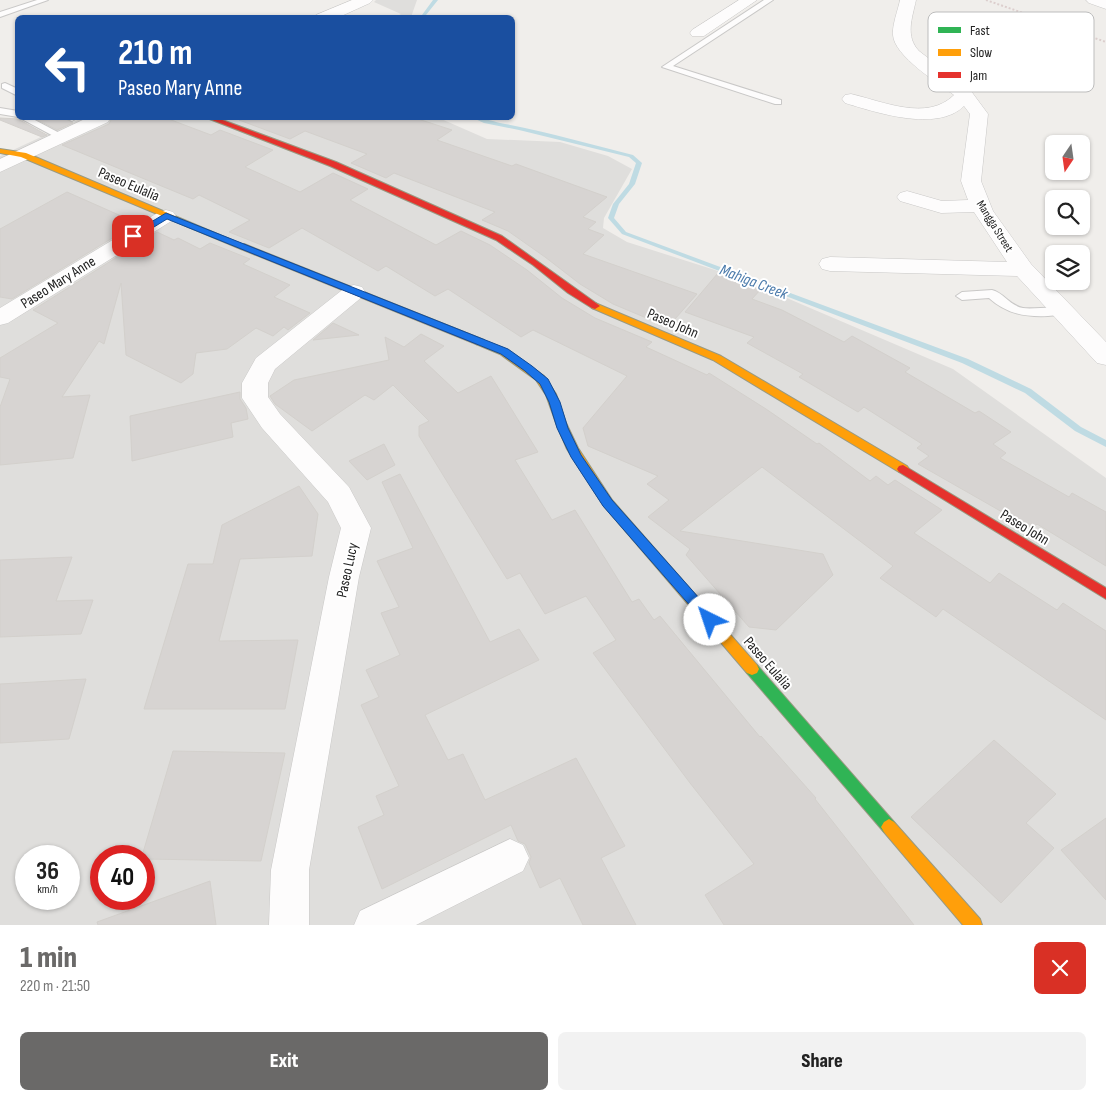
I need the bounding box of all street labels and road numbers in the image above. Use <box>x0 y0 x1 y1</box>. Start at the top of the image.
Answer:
street label: Paseo Eulalia <box>95 163 162 206</box>
street label: Mangga Street <box>973 198 1017 255</box>
street label: Paseo Mary Anne <box>17 252 99 313</box>
street label: Paseo John <box>644 304 701 343</box>
street label: Paseo John <box>997 505 1053 549</box>
street label: Paseo Lucy <box>332 541 363 599</box>
street label: Paseo Eulalia <box>739 633 796 694</box>

